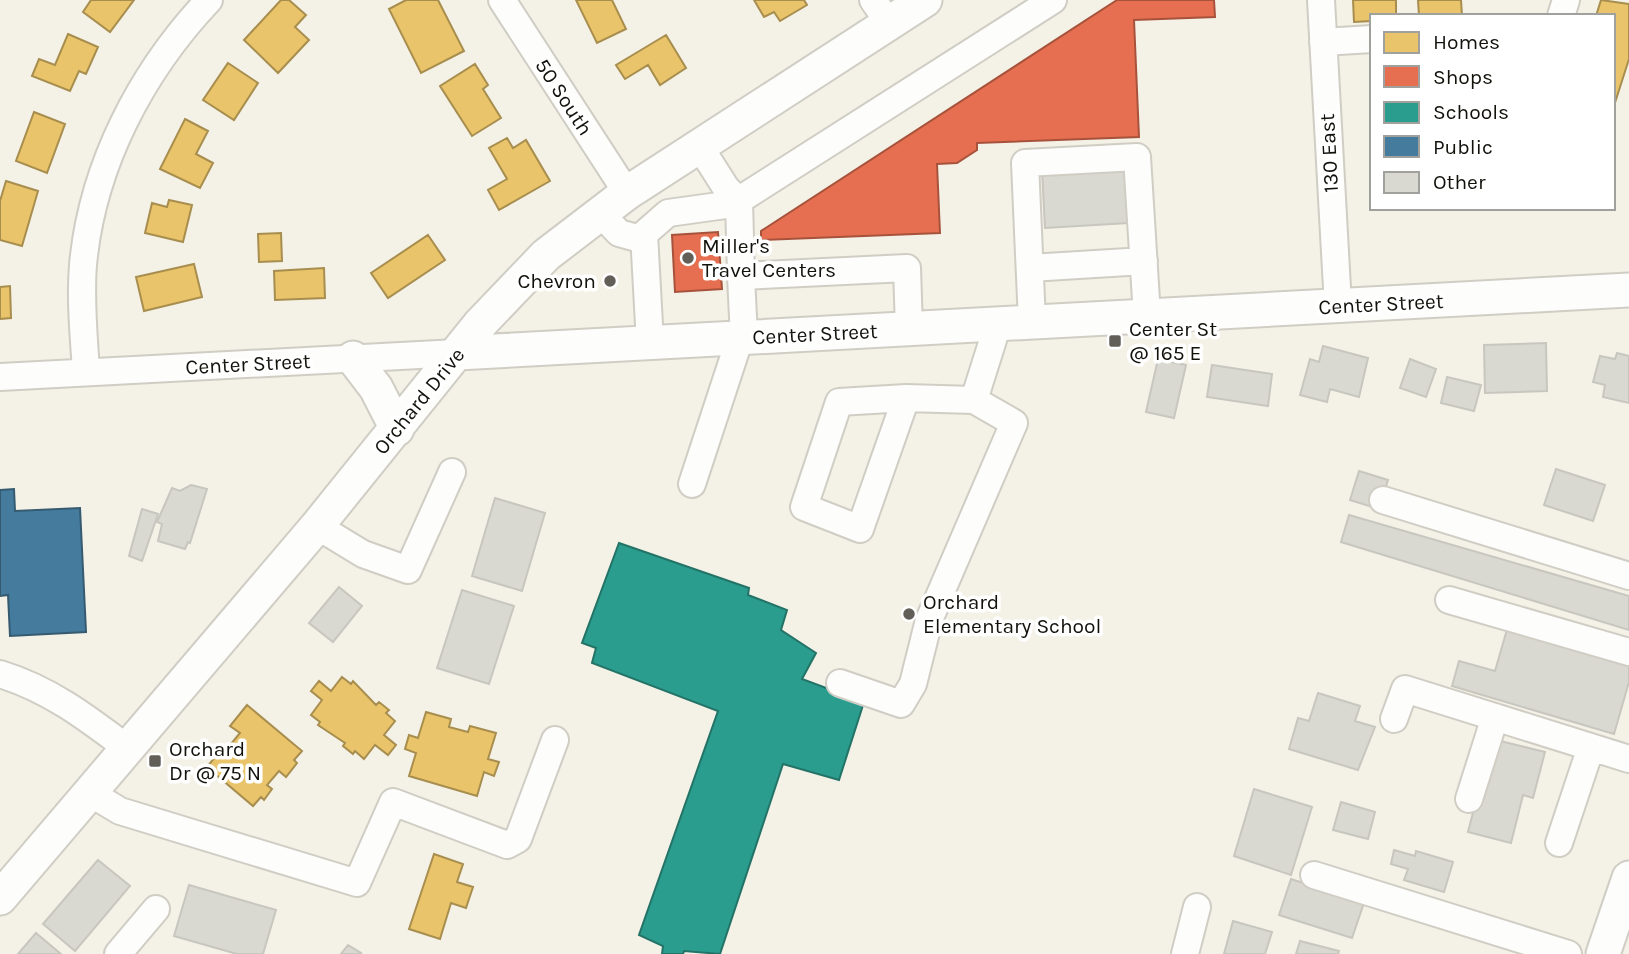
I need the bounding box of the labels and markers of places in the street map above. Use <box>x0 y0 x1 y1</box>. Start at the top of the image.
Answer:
place label: Miller's Travel Centers <box>702 234 836 282</box>
marker: Miller's Travel Centers <box>680 250 696 266</box>
place label: Chevron <box>517 269 596 293</box>
marker: Chevron <box>602 273 618 289</box>
place label: Center St @ 165 E <box>1129 317 1217 365</box>
marker: Center St @ 165 E <box>1107 333 1123 349</box>
place label: Orchard Elementary School <box>923 590 1101 638</box>
marker: Orchard Elementary School <box>901 606 917 622</box>
place label: Orchard Dr @ 75 N <box>169 737 261 785</box>
marker: Orchard Dr @ 75 N <box>147 753 163 769</box>

